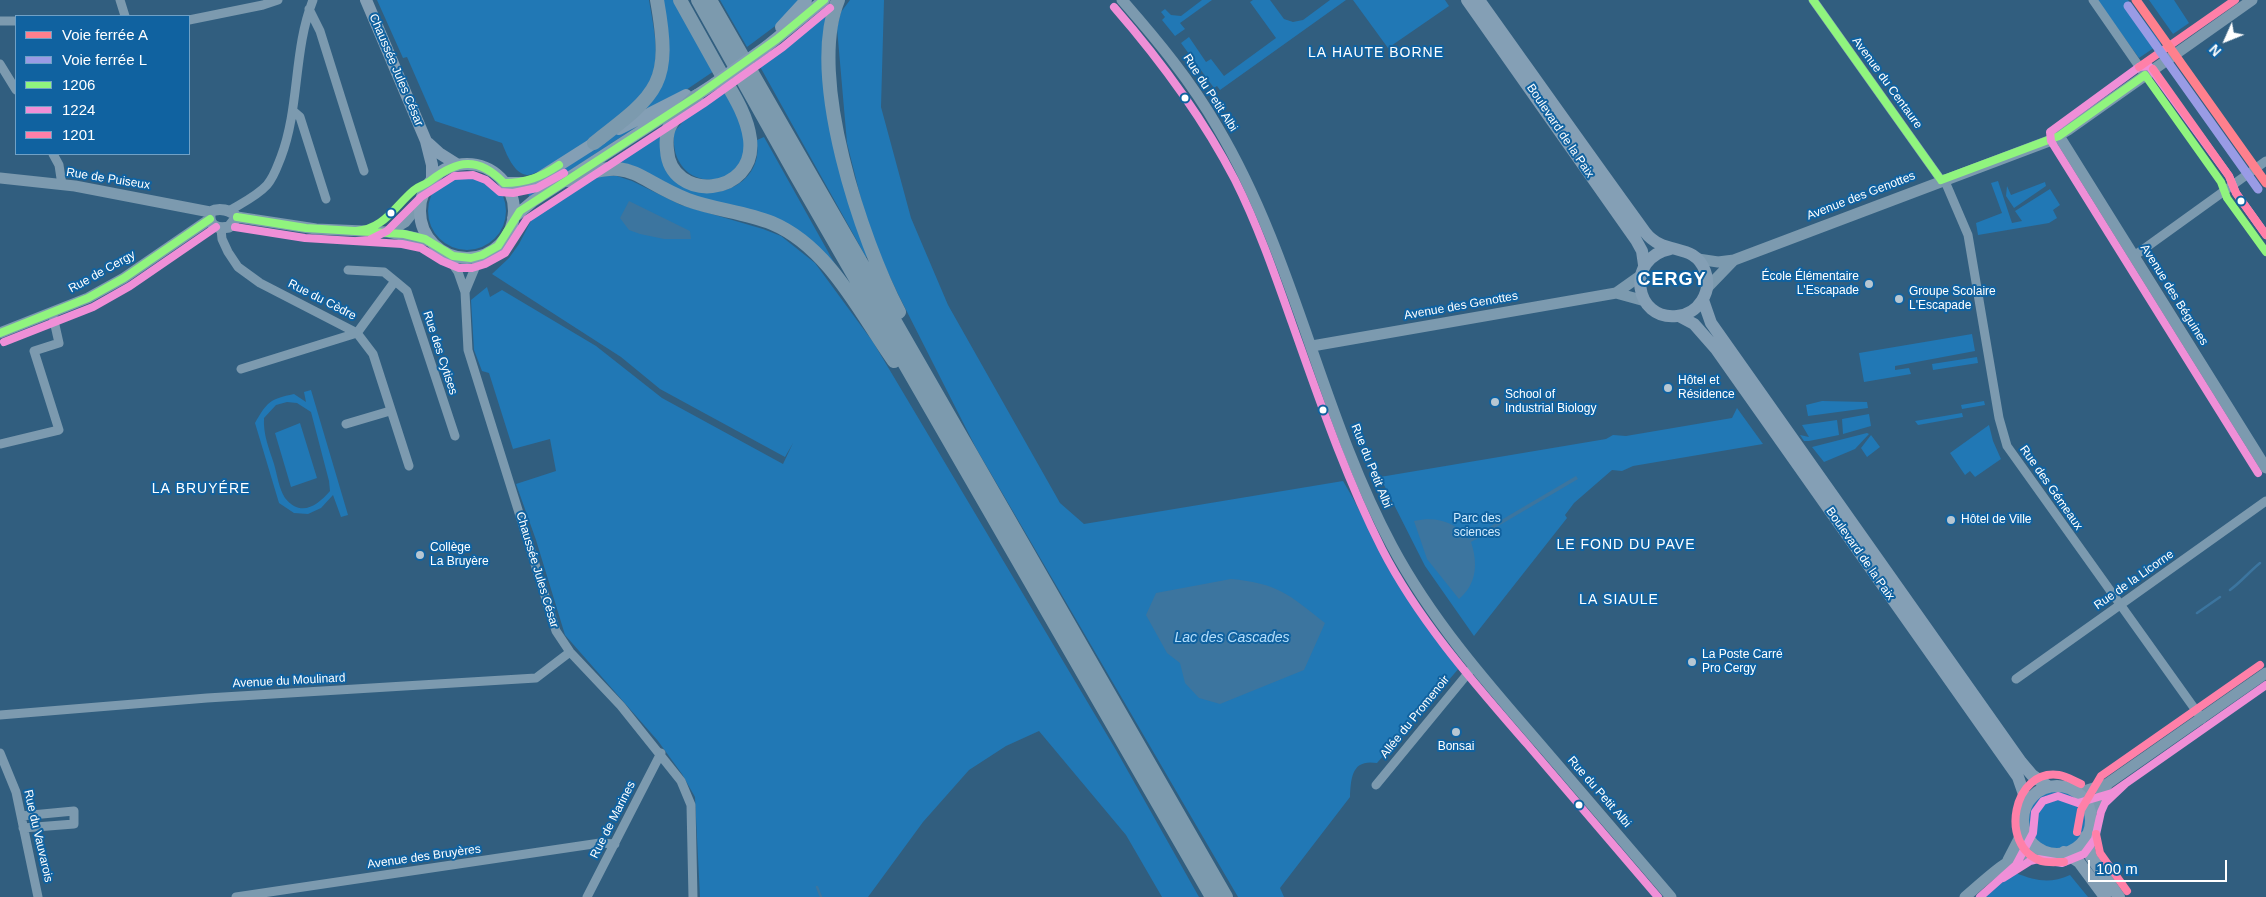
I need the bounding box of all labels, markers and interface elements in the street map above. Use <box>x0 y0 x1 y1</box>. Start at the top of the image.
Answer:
street label: Chaussée Jules César <box>366 12 426 128</box>
legend <box>15 15 190 155</box>
north arrow <box>2201 15 2251 65</box>
text: Voie ferrée A <box>62 26 148 43</box>
street label: Avenue du Centaure <box>1849 34 1925 132</box>
text: N <box>2206 41 2224 60</box>
district label: LA HAUTE BORNE <box>1306 45 1446 61</box>
text: Voie ferrée L <box>62 51 147 68</box>
street label: Rue du Petit Albi <box>1180 52 1240 134</box>
text: 1206 <box>62 76 95 93</box>
street label: Boulevard de la Paix <box>1523 81 1597 181</box>
unlabelled marker <box>1180 93 1190 103</box>
text: 1224 <box>62 101 95 118</box>
text: 1201 <box>62 126 95 143</box>
street label: Rue de Puiseux <box>65 165 151 193</box>
street label: Avenue des Genottes <box>1805 169 1917 223</box>
unlabelled marker <box>2236 196 2246 206</box>
unlabelled marker <box>386 208 396 218</box>
street label: Avenue des Béguines <box>2137 242 2211 348</box>
street label: Rue de Cergy <box>66 248 138 296</box>
district label: CERGY <box>1637 269 1707 291</box>
place label: École Élémentaire L'Escapade <box>1762 270 1859 298</box>
street label: Rue du Cèdre <box>285 277 359 323</box>
marker: École Élémentaire L'Escapade <box>1863 278 1875 290</box>
place label: Groupe Scolaire L'Escapade <box>1909 285 1996 313</box>
street label: Avenue des Genottes <box>1403 289 1519 323</box>
marker: Groupe Scolaire L'Escapade <box>1893 293 1905 305</box>
street label: Rue des Cytises <box>420 309 460 397</box>
place label: Hôtel et Résidence <box>1678 374 1735 402</box>
marker: Hôtel et Résidence <box>1662 382 1674 394</box>
place label: School of Industrial Biology <box>1505 388 1596 416</box>
marker: School of Industrial Biology <box>1489 396 1501 408</box>
unlabelled marker <box>1318 405 1328 415</box>
street label: Rue du Petit Albi <box>1348 422 1394 510</box>
street label: Rue des Gémeaux <box>2016 443 2086 533</box>
district label: LA BRUYÉRE <box>150 481 252 497</box>
street label: Boulevard de la Paix <box>1823 505 1897 603</box>
street label: Chaussée Jules César <box>512 510 562 630</box>
park label: Parc des sciences <box>1453 512 1501 540</box>
place label: Hôtel de Ville <box>1961 513 2031 527</box>
marker: Hôtel de Ville <box>1945 514 1957 526</box>
district label: LE FOND DU PAVE <box>1555 537 1697 553</box>
place label: Collège La Bruyère <box>430 541 489 569</box>
street label: Rue de la Licorne <box>2091 547 2177 613</box>
marker: Collège La Bruyère <box>414 549 426 561</box>
district label: LA SIAULE <box>1578 592 1660 608</box>
water label: Lac des Cascades <box>1174 630 1290 646</box>
place label: La Poste Carré Pro Cergy <box>1702 648 1783 676</box>
marker: La Poste Carré Pro Cergy <box>1686 656 1698 668</box>
street label: Avenue du Moulinard <box>232 671 346 691</box>
street label: Allée du Promenoir <box>1377 673 1453 761</box>
marker: Bonsai <box>1450 726 1462 738</box>
place label: Bonsai <box>1438 740 1474 754</box>
street label: Rue du Petit Albi <box>1564 754 1634 830</box>
street label: Rue de Marines <box>587 779 639 861</box>
street label: Rue du Vauvarois <box>20 788 56 884</box>
unlabelled marker <box>1574 800 1584 810</box>
street label: Avenue des Bruyères <box>366 842 482 872</box>
scale bar <box>2091 850 2230 882</box>
text: 100 m <box>2096 860 2138 877</box>

